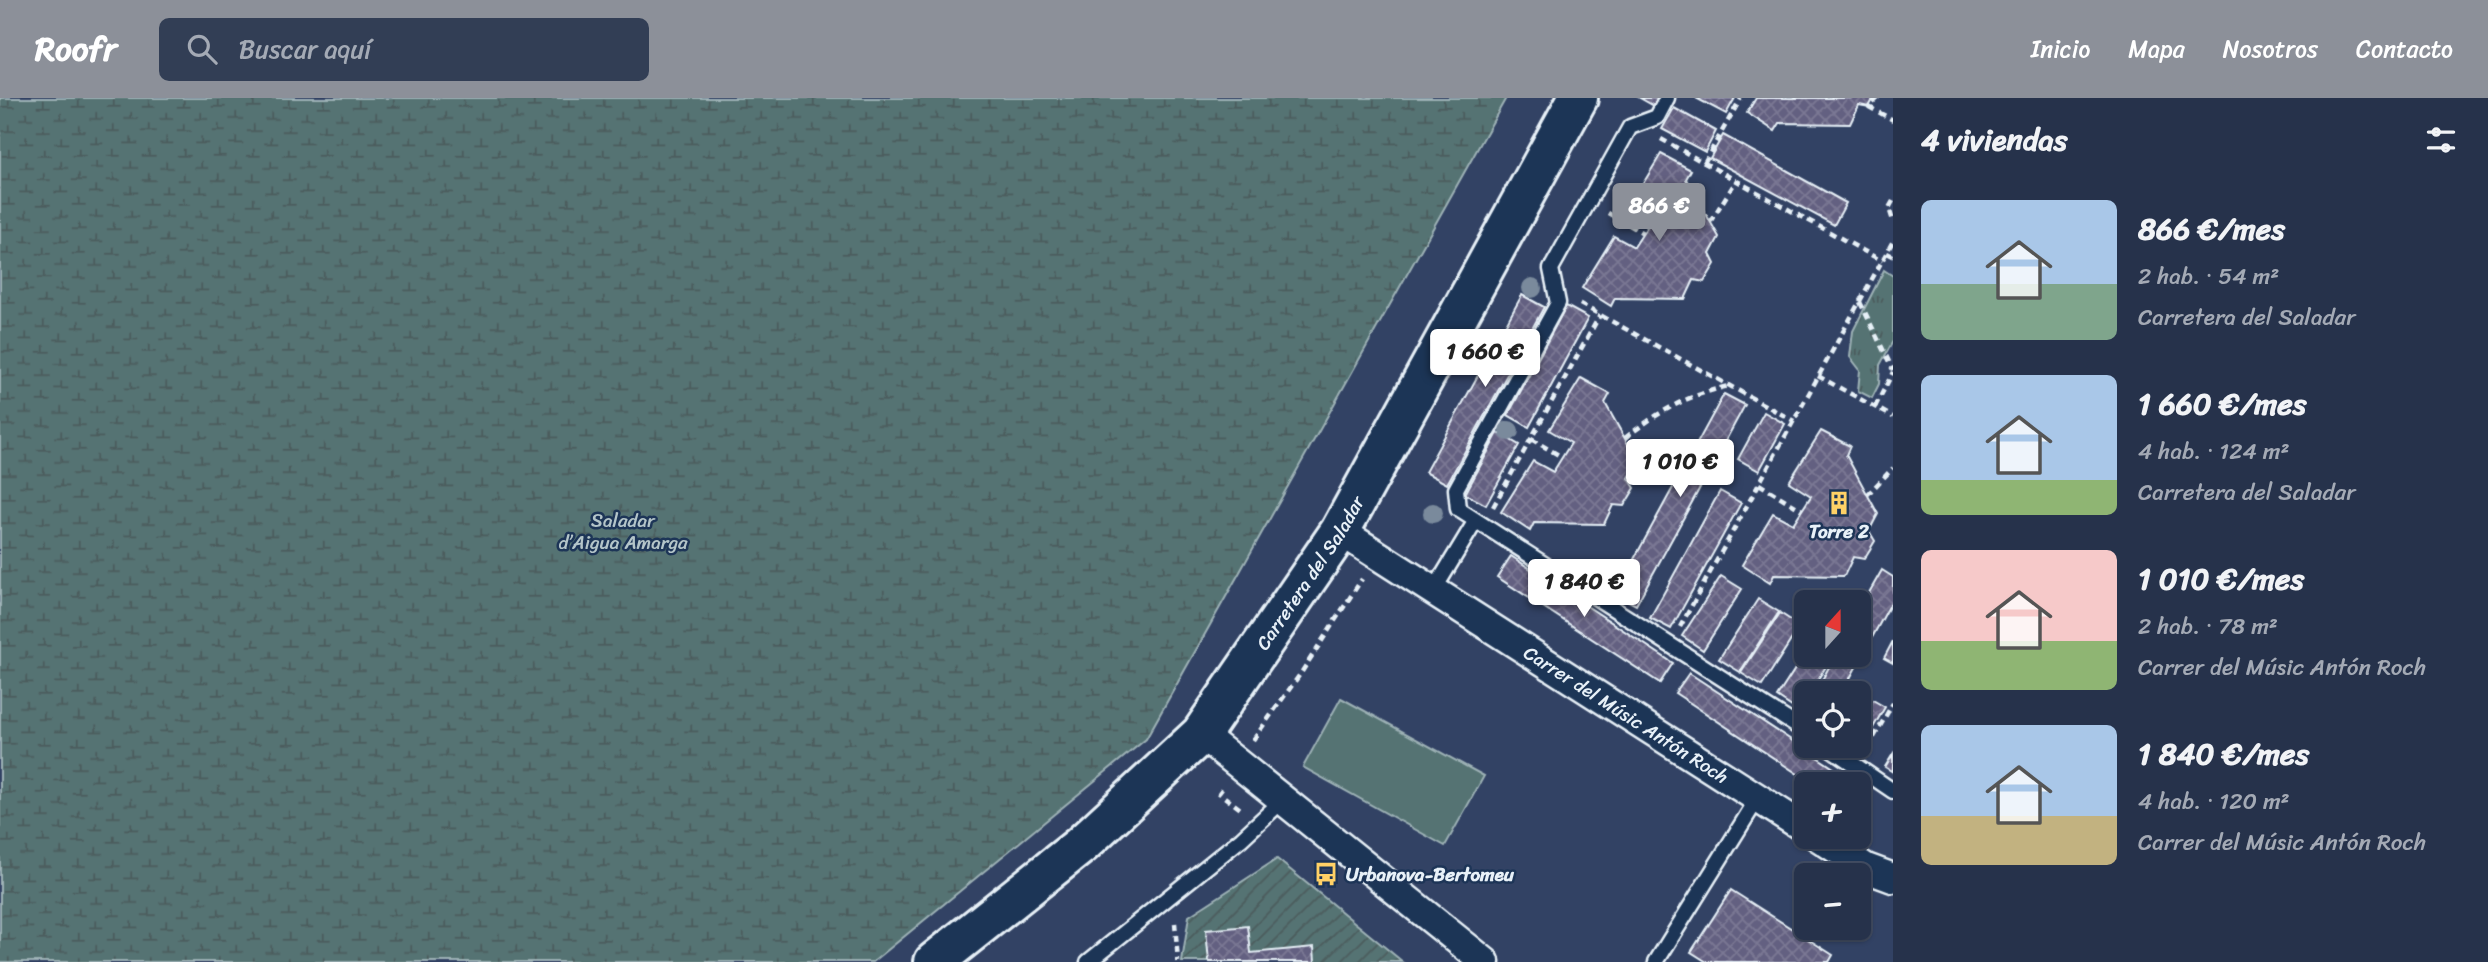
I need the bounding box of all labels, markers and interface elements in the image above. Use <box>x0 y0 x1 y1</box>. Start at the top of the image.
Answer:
search box <box>159 18 649 81</box>
text: Roofr <box>35 20 117 78</box>
text: Buscar aquí <box>239 26 371 72</box>
text: Inicio <box>2031 28 2090 70</box>
text: Mapa <box>2128 28 2185 70</box>
text: Nosotros <box>2223 28 2318 70</box>
text: Contacto <box>2356 28 2453 70</box>
icon: search <box>183 30 221 68</box>
text: 4 viviendas <box>1921 113 2067 167</box>
icon: filters <box>2422 121 2460 159</box>
pin: 866 € <box>1610 184 1708 243</box>
text: 866 € <box>1628 185 1690 226</box>
text: 866 €/mes <box>2138 202 2285 256</box>
icon: home <box>1977 228 2061 312</box>
text: 2 hab. · 54 m² <box>2138 256 2279 297</box>
text: Carretera del Saladar <box>2138 297 2356 338</box>
pin: 1 660 € <box>1420 330 1550 389</box>
text: 1 660 € <box>1446 331 1524 372</box>
text: 1 660 €/mes <box>2138 377 2307 431</box>
icon: home <box>1977 403 2061 487</box>
text: 4 hab. · 124 m² <box>2138 431 2290 472</box>
pin: 1 010 € <box>1615 440 1745 499</box>
text: 1 010 € <box>1642 441 1718 482</box>
text: Carretera del Saladar <box>2138 472 2356 513</box>
street label: Carretera del Saladar <box>1247 488 1374 657</box>
building icon: Torre 2 <box>1825 489 1853 517</box>
park label: Saladar d’Aigua Amarga <box>558 504 688 559</box>
place label: Torre 2 <box>1809 515 1869 548</box>
text: 1 010 €/mes <box>2138 552 2304 606</box>
pin: 1 840 € <box>1519 560 1649 619</box>
text: 1 840 € <box>1544 561 1624 602</box>
icon: home <box>1977 578 2061 662</box>
north arrow <box>1794 590 1871 667</box>
map controls <box>1794 590 1871 940</box>
text: 2 hab. · 78 m² <box>2138 606 2278 647</box>
street label: Carrer del Músic Antón Roch <box>1517 636 1736 792</box>
text: Carrer del Músic Antón Roch <box>2138 647 2426 688</box>
button: locate <box>1794 681 1871 758</box>
text: 1 840 €/mes <box>2138 727 2309 781</box>
icon: home <box>1977 753 2061 837</box>
button: + <box>1794 772 1871 849</box>
text: 4 hab. · 120 m² <box>2138 781 2290 822</box>
text: Carrer del Músic Antón Roch <box>2138 822 2426 863</box>
place label: Urbanova-Bertomeu <box>1346 858 1515 891</box>
bus stop icon: Urbanova-Bertomeu <box>1312 860 1340 888</box>
button: − <box>1794 863 1871 940</box>

